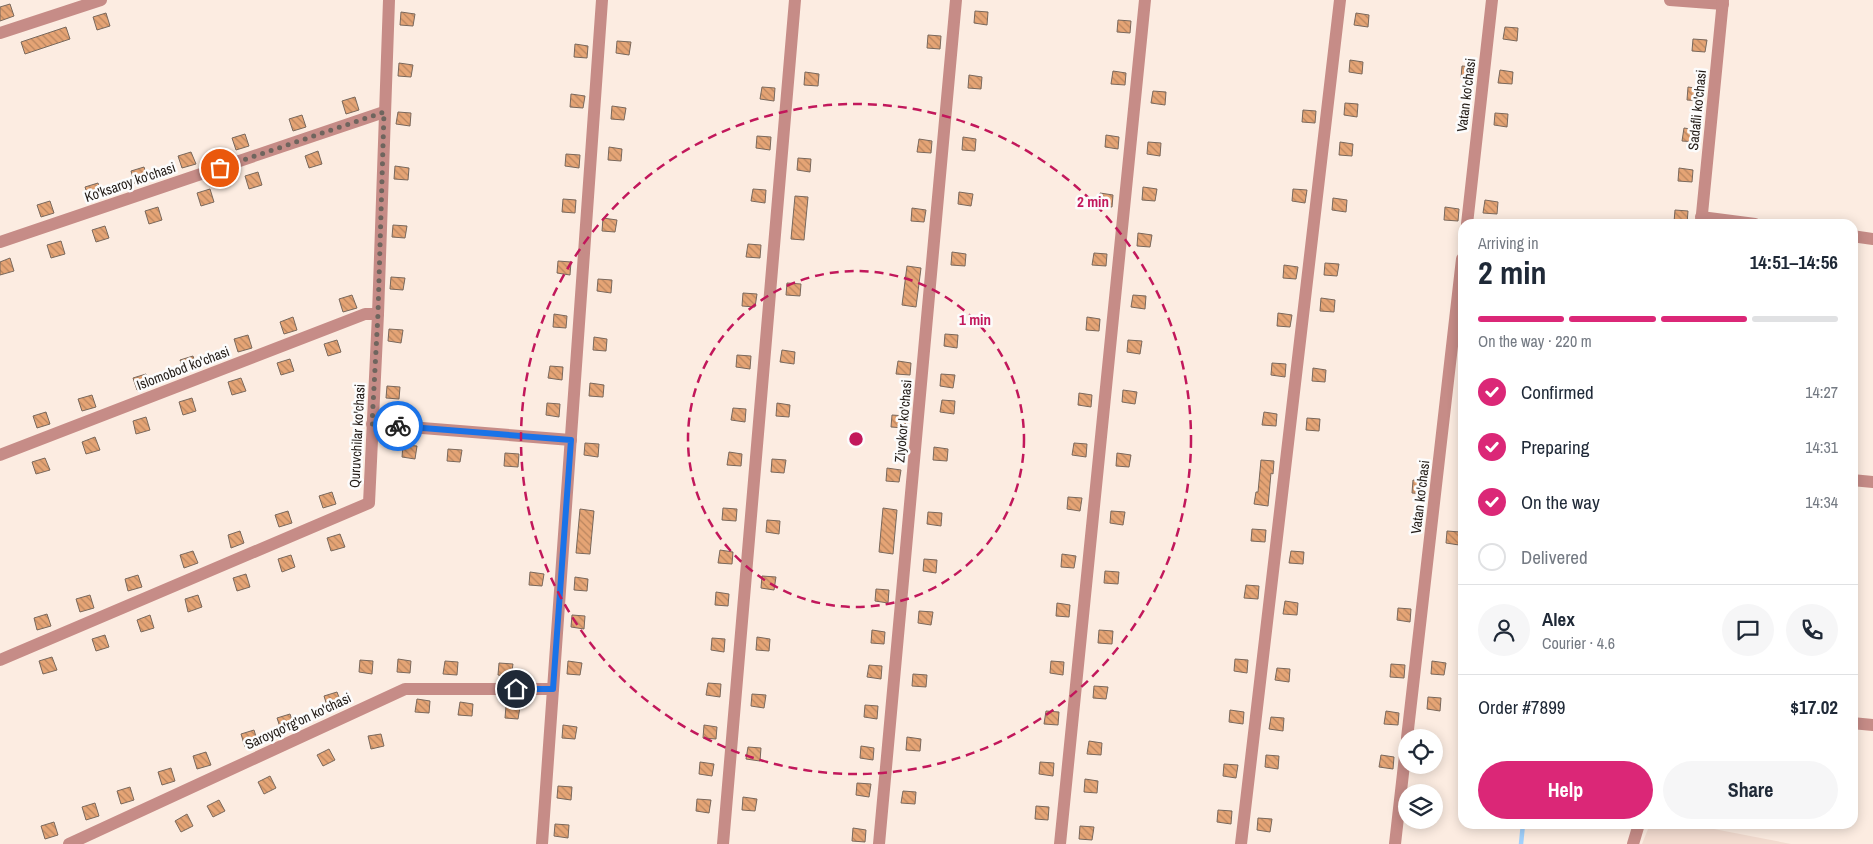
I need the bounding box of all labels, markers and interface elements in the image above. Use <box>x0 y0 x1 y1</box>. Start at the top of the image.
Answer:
street label: Vatan ko'chasi <box>1453 57 1479 133</box>
street label: Sadafli ko'chasi <box>1684 69 1710 151</box>
pin <box>199 147 241 189</box>
icon: bag <box>206 154 234 182</box>
street label: Ko'ksaroy ko'chasi <box>82 158 178 206</box>
text: 2 min <box>1077 191 1109 212</box>
text: Arriving in <box>1478 232 1539 254</box>
text: 14:51–14:56 <box>1750 249 1838 275</box>
text: 2 min <box>1478 251 1547 294</box>
text: 1 min <box>959 309 991 330</box>
text: On the way · 220 m <box>1478 330 1592 352</box>
street label: Islomobod ko'chasi <box>134 342 232 394</box>
icon: check <box>1478 378 1506 406</box>
street label: Ziyokor ko'chasi <box>890 379 916 463</box>
text: Confirmed <box>1521 379 1594 405</box>
text: 14:27 <box>1805 381 1838 403</box>
street label: Quruvchilar ko'chasi <box>345 383 369 489</box>
courier <box>373 401 423 451</box>
icon: bike <box>384 412 412 440</box>
centre of rings <box>847 430 865 448</box>
icon: check <box>1478 433 1506 461</box>
text: Preparing <box>1521 434 1589 460</box>
text: 14:31 <box>1805 436 1838 458</box>
street label: Vatan ko'chasi <box>1407 459 1433 535</box>
icon: check <box>1478 488 1506 516</box>
text: On the way <box>1521 489 1600 515</box>
text: 14:34 <box>1805 491 1838 513</box>
text: Delivered <box>1521 544 1588 570</box>
button: person <box>1478 604 1530 656</box>
button: chat <box>1722 604 1774 656</box>
button: phone <box>1786 604 1838 656</box>
text: Alex <box>1542 606 1575 632</box>
text: Courier · 4.6 <box>1542 632 1615 654</box>
pin <box>495 668 537 710</box>
icon: home <box>502 675 530 703</box>
street label: Saroyqo'rg'on ko'chasi <box>242 689 354 753</box>
text: Order #7899 <box>1478 694 1565 720</box>
text: $17.02 <box>1790 694 1838 720</box>
map controls <box>1398 729 1443 829</box>
button: locate <box>1398 729 1443 774</box>
button: Help <box>1478 761 1653 819</box>
button: Share <box>1663 761 1838 819</box>
button: layers <box>1398 784 1443 829</box>

